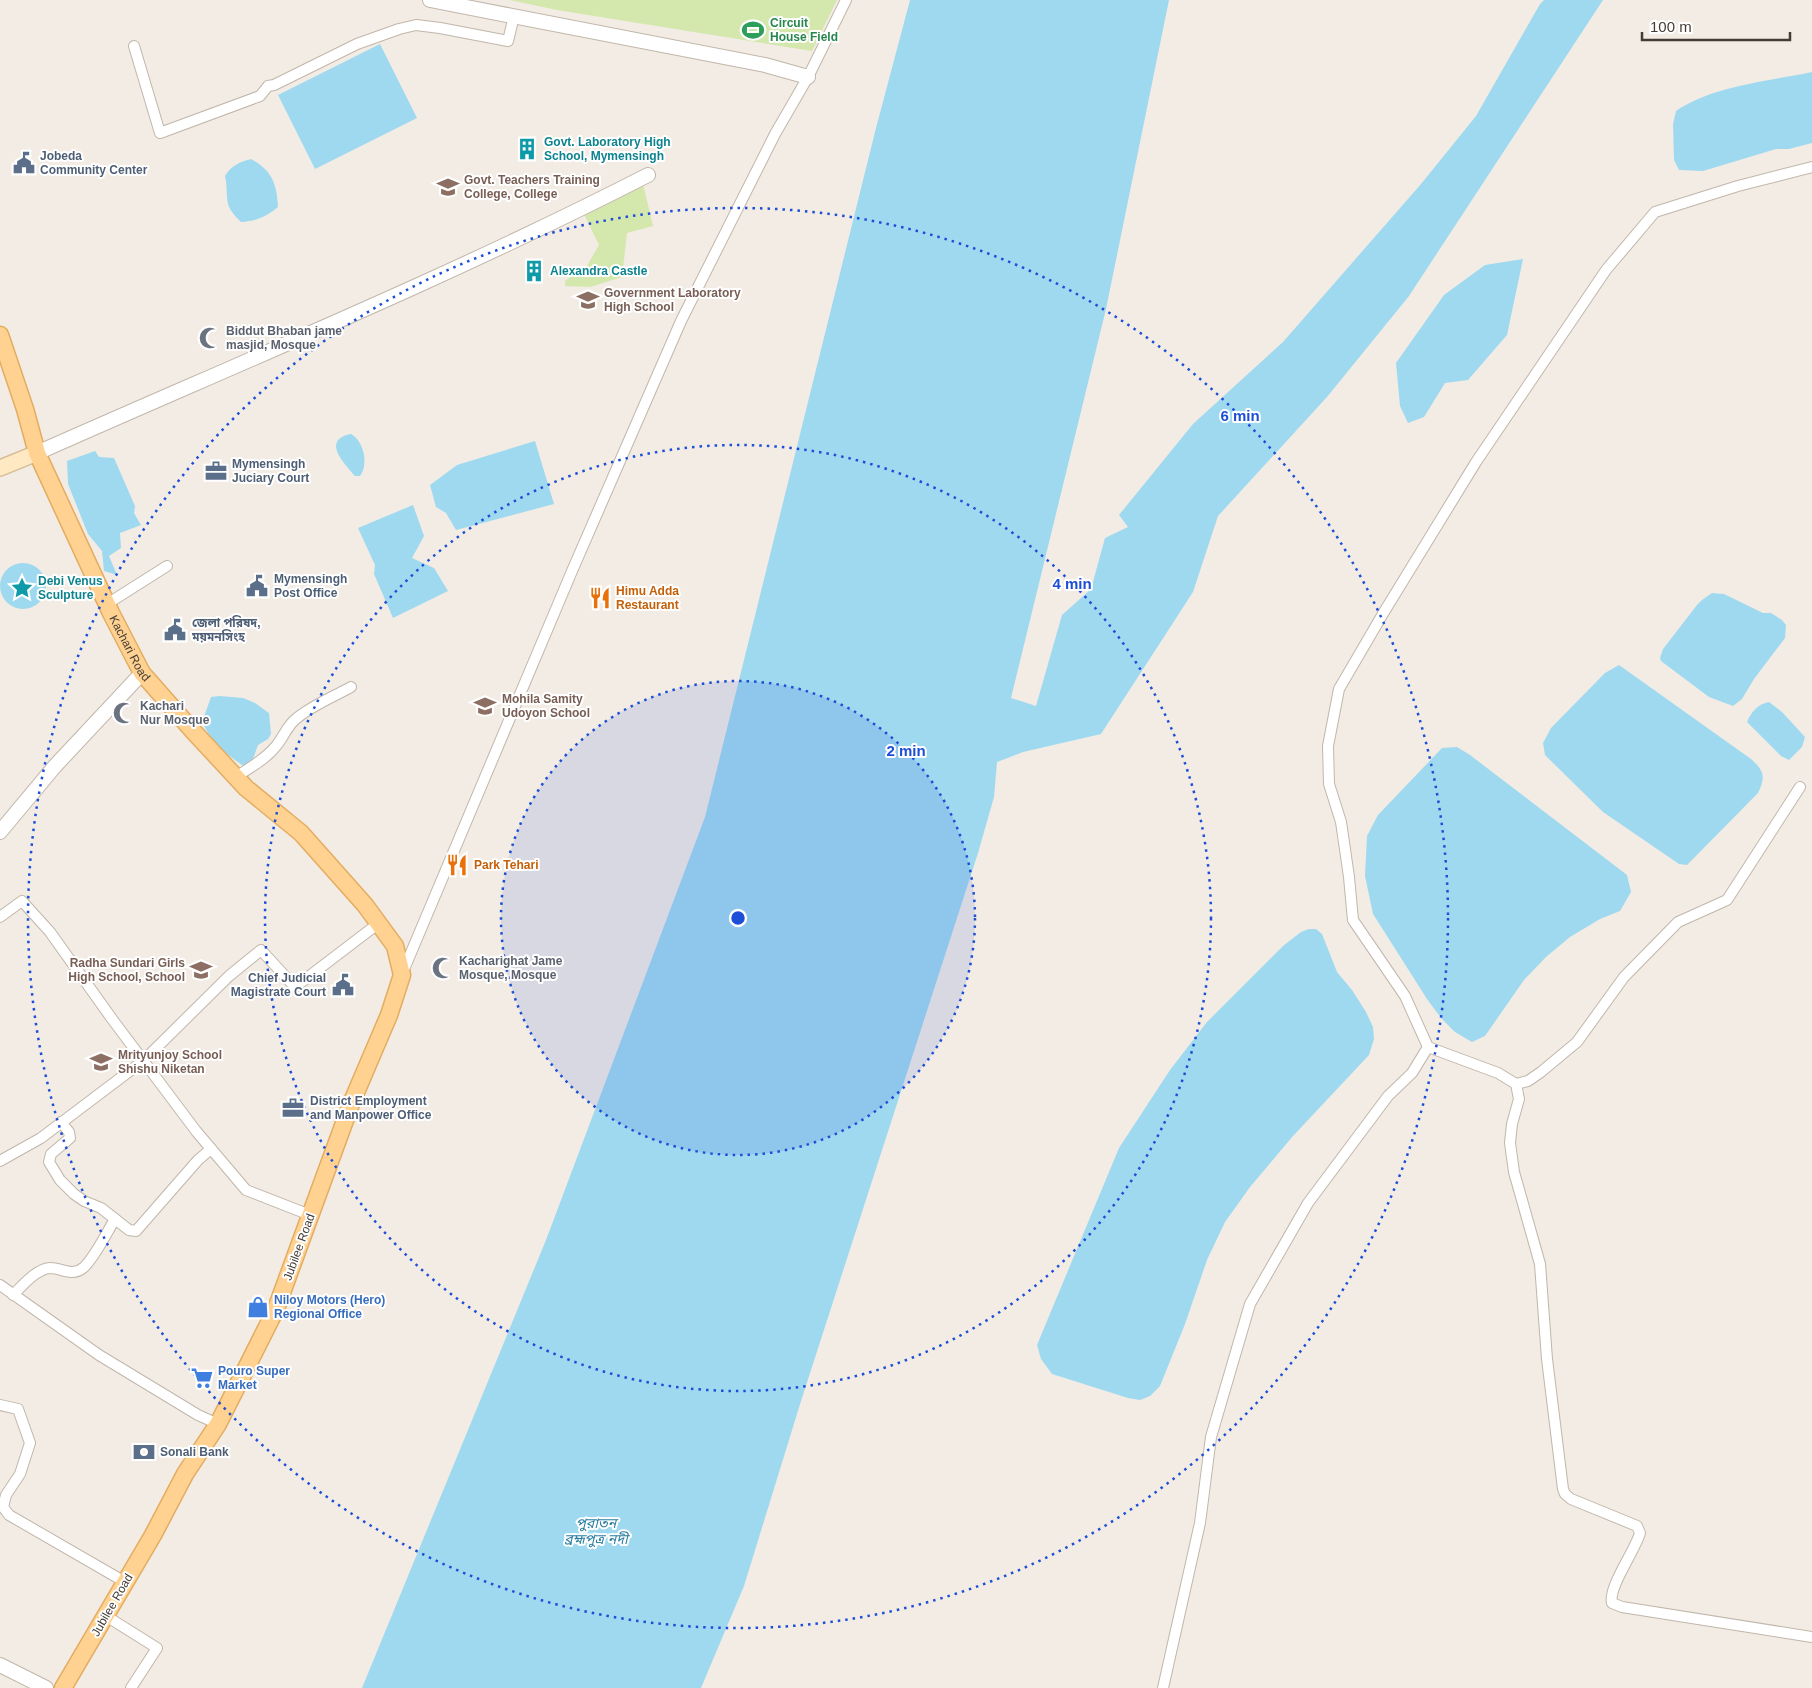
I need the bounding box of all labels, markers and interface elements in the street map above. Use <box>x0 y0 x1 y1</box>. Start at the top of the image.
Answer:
scale bar <box>1642 10 1790 42</box>
place label: Circuit House Field <box>770 16 838 44</box>
sports icon: Circuit House Field <box>740 17 766 43</box>
text: 100 m <box>1650 18 1692 35</box>
place label: Govt. Laboratory High School, Mymensingh <box>544 135 671 163</box>
building icon: Govt. Laboratory High School, Mymensingh <box>514 136 540 162</box>
place label: Jobeda Community Center <box>40 149 148 177</box>
public building icon: Jobeda Community Center <box>11 150 37 176</box>
place label: Govt. Teachers Training College, College <box>464 173 600 201</box>
school or university icon: Govt. Teachers Training College, College <box>435 174 461 200</box>
building icon: Alexandra Castle <box>521 258 547 284</box>
place label: Alexandra Castle <box>550 264 648 278</box>
place label: Government Laboratory High School <box>604 286 741 314</box>
school or university icon: Government Laboratory High School <box>575 287 601 313</box>
place label: Biddut Bhaban jame masjid, Mosque <box>226 324 342 352</box>
mosque icon: Biddut Bhaban jame masjid, Mosque <box>197 325 223 351</box>
text: 6 min <box>1220 407 1260 424</box>
place label: Mymensingh Juciary Court <box>232 457 309 485</box>
office icon: Mymensingh Juciary Court <box>203 458 229 484</box>
place label: Mymensingh Post Office <box>274 572 347 600</box>
public building icon: Mymensingh Post Office <box>244 573 270 599</box>
place label: Debi Venus Sculpture <box>38 574 103 602</box>
place icon: Debi Venus Sculpture <box>9 575 35 601</box>
text: 4 min <box>1052 575 1092 592</box>
place label: Himu Adda Restaurant <box>616 584 679 612</box>
restaurant icon: Himu Adda Restaurant <box>587 585 613 611</box>
street label: Kachari Road <box>106 613 153 684</box>
place label: জেলা পরিষদ, ময়মনসিংহ <box>191 615 261 644</box>
public building icon: জেলা পরিষদ, ময়মনসিংহ <box>162 617 188 643</box>
place label: Mohila Samity Udoyon School <box>502 692 590 720</box>
school or university icon: Mohila Samity Udoyon School <box>472 693 498 719</box>
place label: Kachari Nur Mosque <box>140 699 210 727</box>
mosque icon: Kachari Nur Mosque <box>111 700 137 726</box>
text: 2 min <box>886 742 926 759</box>
restaurant icon: Park Tehari <box>444 852 470 878</box>
place label: Park Tehari <box>474 858 538 872</box>
centre of rings <box>729 909 747 927</box>
place label: Kacharighat Jame Mosque, Mosque <box>459 954 563 982</box>
mosque icon: Kacharighat Jame Mosque, Mosque <box>430 955 456 981</box>
place label: Radha Sundari Girls High School, School <box>68 956 185 984</box>
school or university icon: Radha Sundari Girls High School, School <box>188 957 214 983</box>
place label: Chief Judicial Magistrate Court <box>231 971 326 999</box>
public building icon: Chief Judicial Magistrate Court <box>330 972 356 998</box>
place label: Mrityunjoy School Shishu Niketan <box>118 1048 222 1076</box>
school or university icon: Mrityunjoy School Shishu Niketan <box>88 1049 114 1075</box>
place label: District Employment and Manpower Office <box>310 1094 432 1122</box>
office icon: District Employment and Manpower Office <box>280 1095 306 1121</box>
street label: Jubilee Road <box>280 1212 318 1282</box>
place label: Niloy Motors (Hero) Regional Office <box>274 1293 385 1321</box>
shop icon: Niloy Motors (Hero) Regional Office <box>245 1294 271 1320</box>
place label: Pouro Super Market <box>218 1364 290 1392</box>
supermarket icon: Pouro Super Market <box>189 1365 215 1391</box>
bank icon: Sonali Bank <box>131 1439 157 1465</box>
place label: Sonali Bank <box>160 1445 229 1459</box>
water label: পুরাতন ব্রহ্মপুত্র নদী <box>564 1515 631 1548</box>
street label: Jubilee Road <box>88 1571 136 1639</box>

